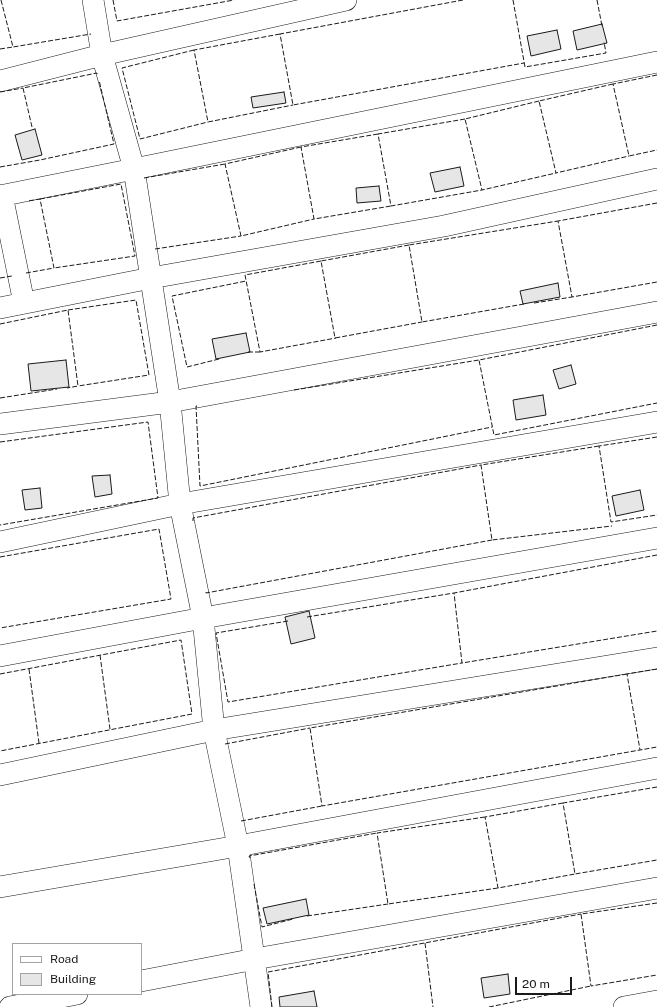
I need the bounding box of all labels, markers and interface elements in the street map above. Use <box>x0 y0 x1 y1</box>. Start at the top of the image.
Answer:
legend <box>12 943 142 995</box>
text: Road <box>50 952 78 966</box>
scale bar <box>517 969 574 995</box>
text: Building <box>50 972 96 986</box>
text: 20 m <box>522 977 550 991</box>

